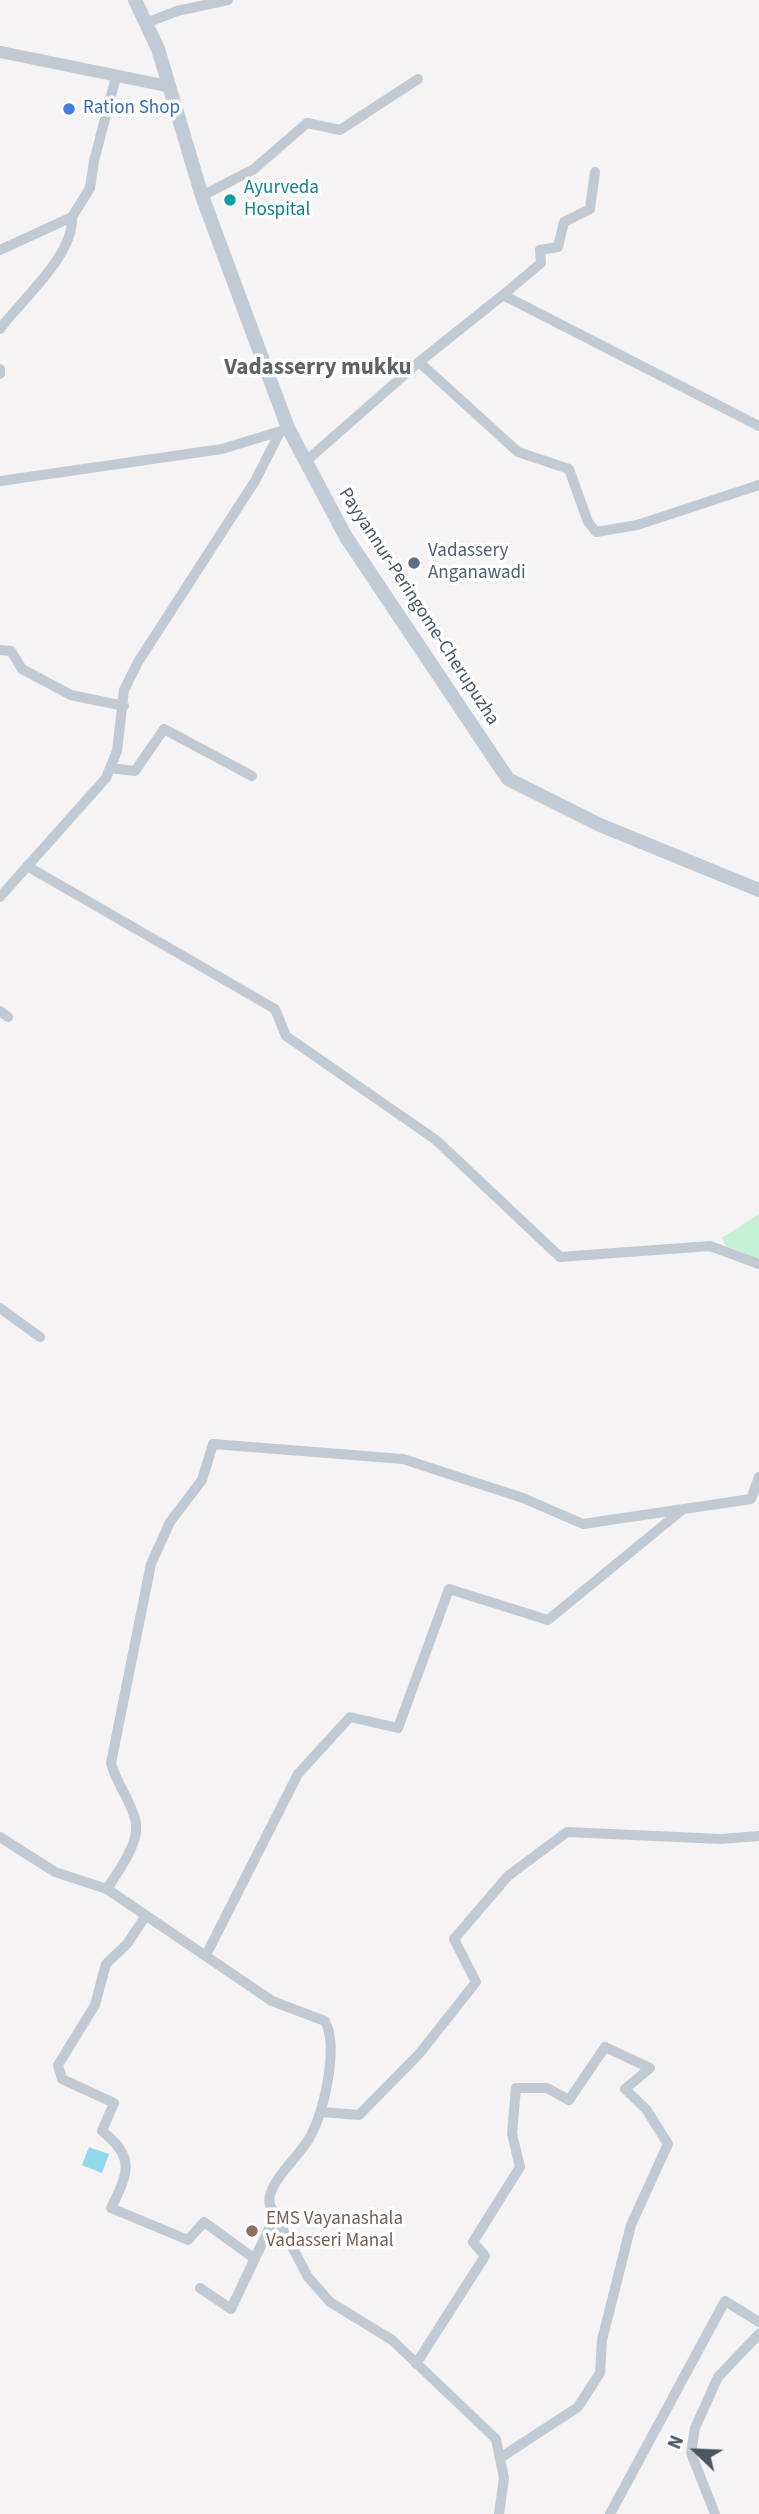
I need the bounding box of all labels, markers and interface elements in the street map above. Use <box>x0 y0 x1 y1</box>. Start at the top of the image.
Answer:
place label: Ration Shop <box>83 98 180 120</box>
marker: Ration Shop <box>61 101 77 117</box>
place label: Ayurveda Hospital <box>244 178 319 222</box>
marker: Ayurveda Hospital <box>222 192 238 208</box>
district label: Vadasserry mukku <box>224 355 412 383</box>
street label: Payyannur-Peringome-Cherupuzha <box>333 484 503 730</box>
place label: Vadassery Anganawadi <box>428 541 526 585</box>
marker: Vadassery Anganawadi <box>406 555 422 571</box>
place label: EMS Vayanashala Vadasseri Manal <box>266 2209 403 2253</box>
marker: EMS Vayanashala Vadasseri Manal <box>244 2223 260 2239</box>
north arrow <box>661 2416 731 2486</box>
text: N <box>661 2432 691 2454</box>

